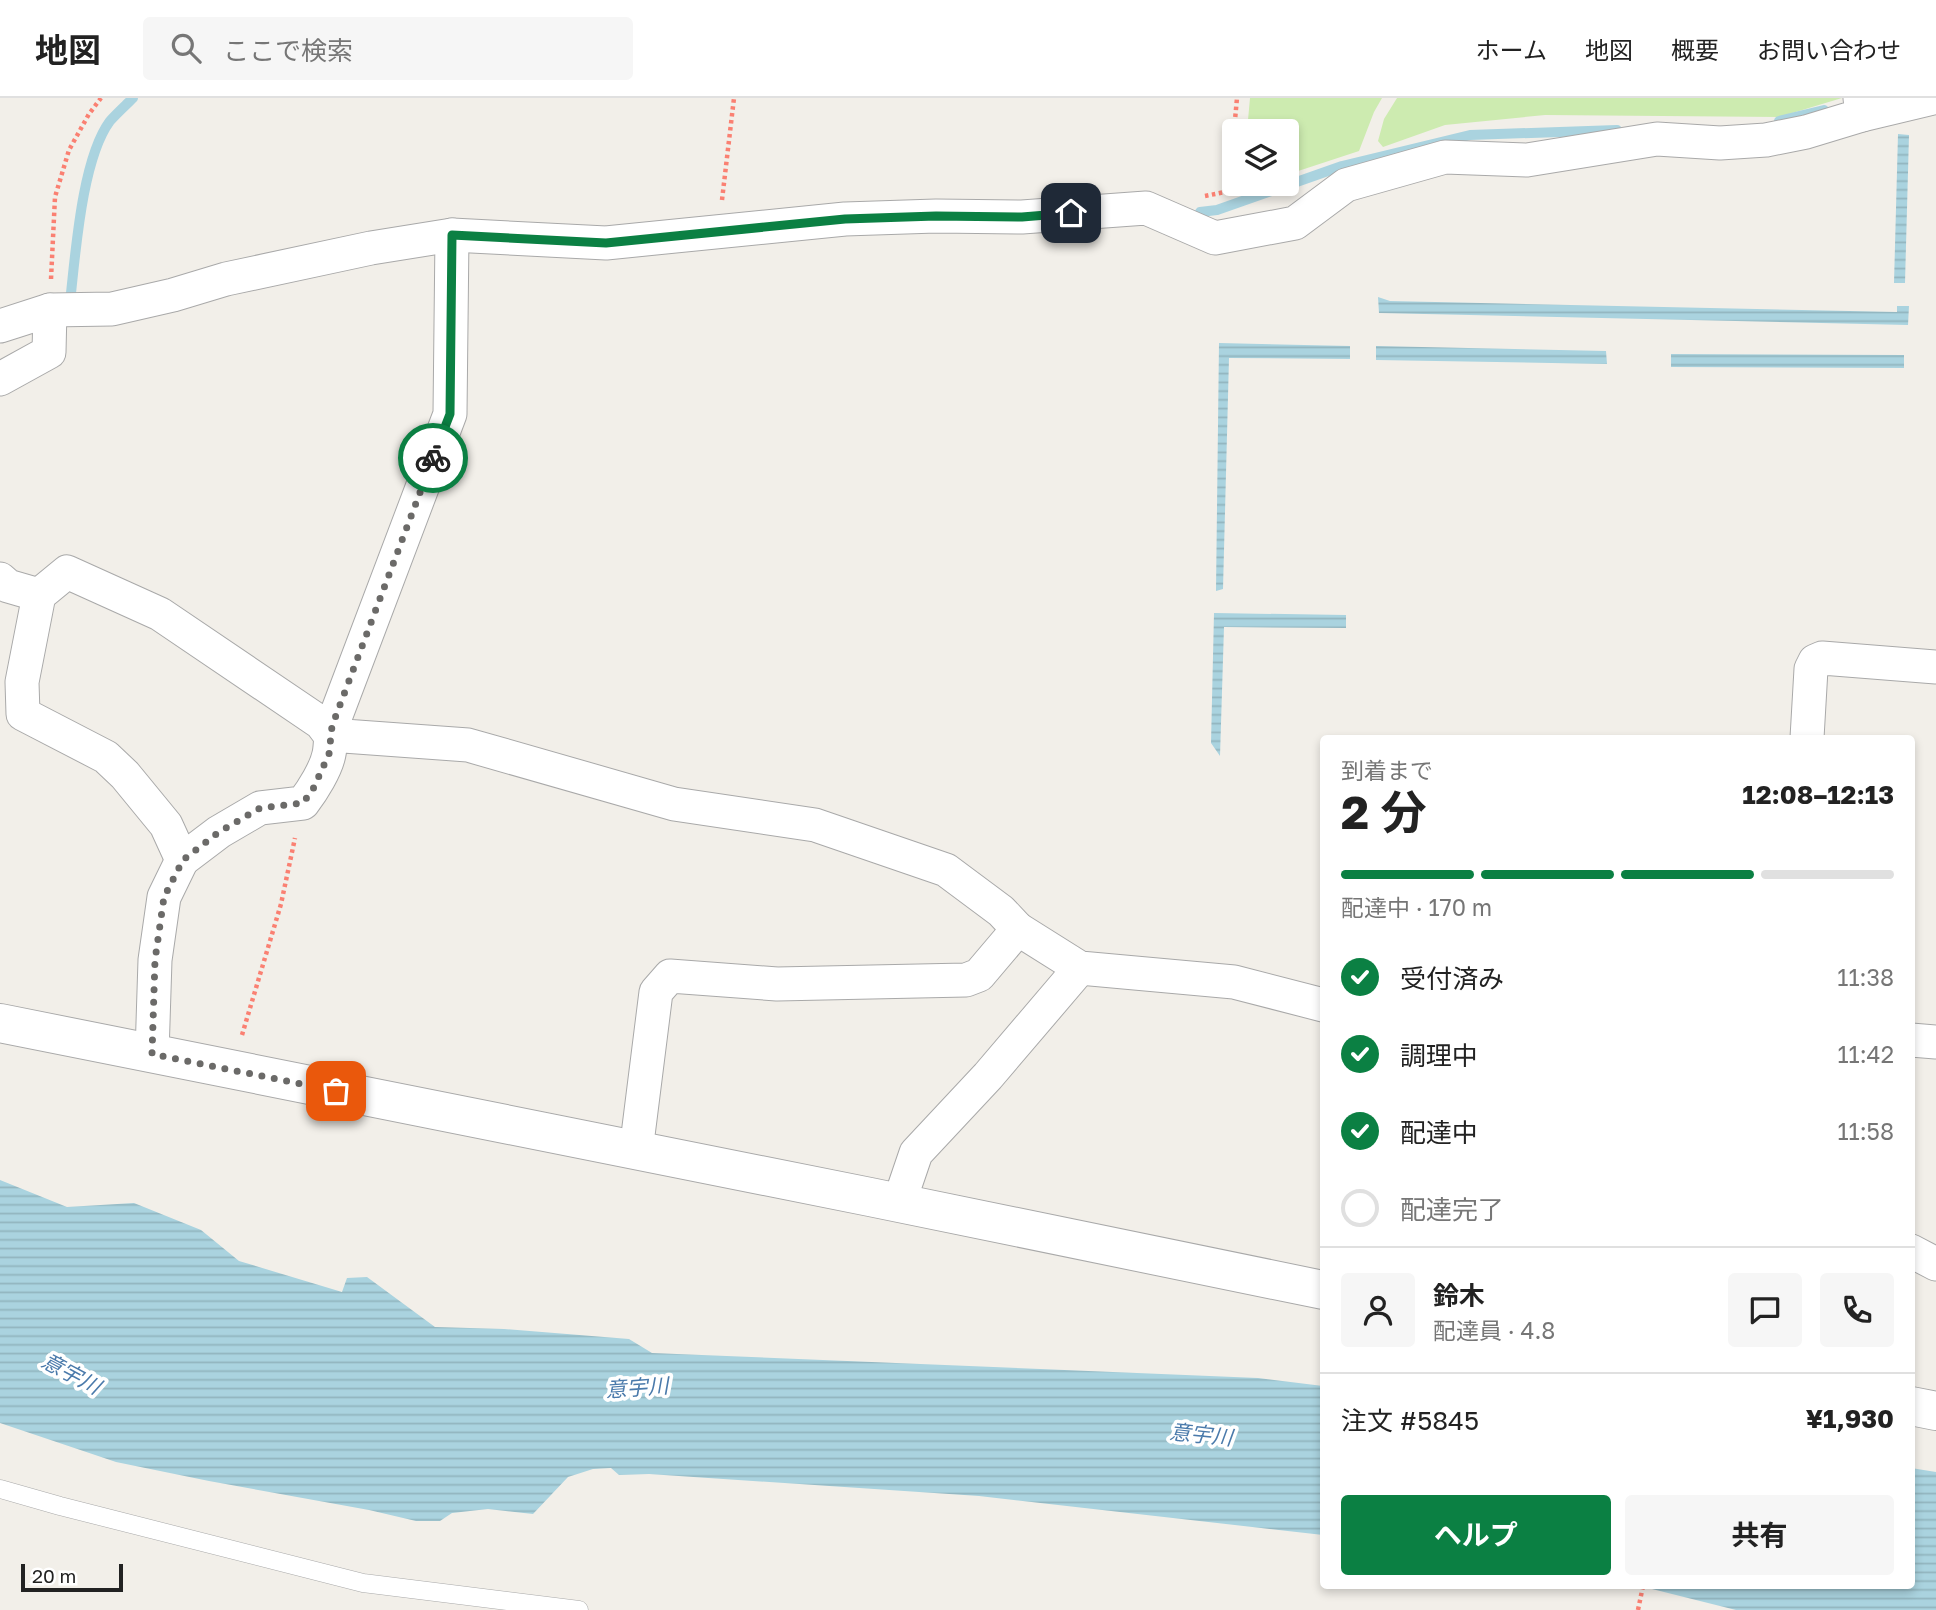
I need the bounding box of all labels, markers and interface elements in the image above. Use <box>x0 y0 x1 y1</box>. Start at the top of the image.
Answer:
search box <box>143 17 633 80</box>
icon: search <box>167 29 205 67</box>
text: 地図 <box>35 30 101 69</box>
text: ここで検索 <box>223 35 353 66</box>
text: ホーム <box>1476 35 1547 64</box>
text: 地図 <box>1585 35 1633 64</box>
text: 概要 <box>1671 35 1719 64</box>
text: お問い合わせ <box>1757 35 1901 64</box>
map controls <box>1222 119 1299 196</box>
button: layers <box>1222 119 1299 196</box>
pin <box>1041 183 1101 243</box>
icon: home <box>1052 194 1090 232</box>
courier <box>398 423 468 493</box>
icon: bike <box>414 439 452 477</box>
text: 到着まで <box>1341 756 1433 784</box>
text: 12:08–12:13 <box>1742 779 1894 810</box>
text: 2 分 <box>1341 784 1427 839</box>
text: 配達中 · 170 m <box>1341 893 1492 921</box>
icon: check <box>1341 958 1379 996</box>
text: 受付済み <box>1400 963 1504 994</box>
text: 11:38 <box>1837 963 1894 991</box>
icon: check <box>1341 1035 1379 1073</box>
text: 調理中 <box>1400 1040 1478 1071</box>
text: 11:42 <box>1837 1040 1894 1068</box>
pin <box>306 1061 366 1121</box>
icon: bag <box>317 1072 355 1110</box>
icon: check <box>1341 1112 1379 1150</box>
text: 配達中 <box>1400 1117 1478 1148</box>
text: 11:58 <box>1837 1117 1894 1145</box>
text: 配達完了 <box>1400 1194 1504 1225</box>
button: person <box>1341 1273 1415 1347</box>
button: chat <box>1728 1273 1802 1347</box>
button: phone <box>1820 1273 1894 1347</box>
text: 鈴木 <box>1433 1280 1485 1311</box>
text: 配達員 · 4.8 <box>1433 1316 1555 1344</box>
water label: 意宇川 <box>38 1347 107 1400</box>
water label: 意宇川 <box>605 1372 671 1402</box>
text: ¥1,930 <box>1806 1403 1894 1434</box>
text: 注文 #5845 <box>1341 1405 1479 1436</box>
water label: 意宇川 <box>1168 1418 1236 1450</box>
button: ヘルプ <box>1341 1495 1611 1575</box>
button: 共有 <box>1625 1495 1894 1575</box>
scale bar <box>21 1561 122 1593</box>
text: 20 m <box>32 1564 76 1587</box>

